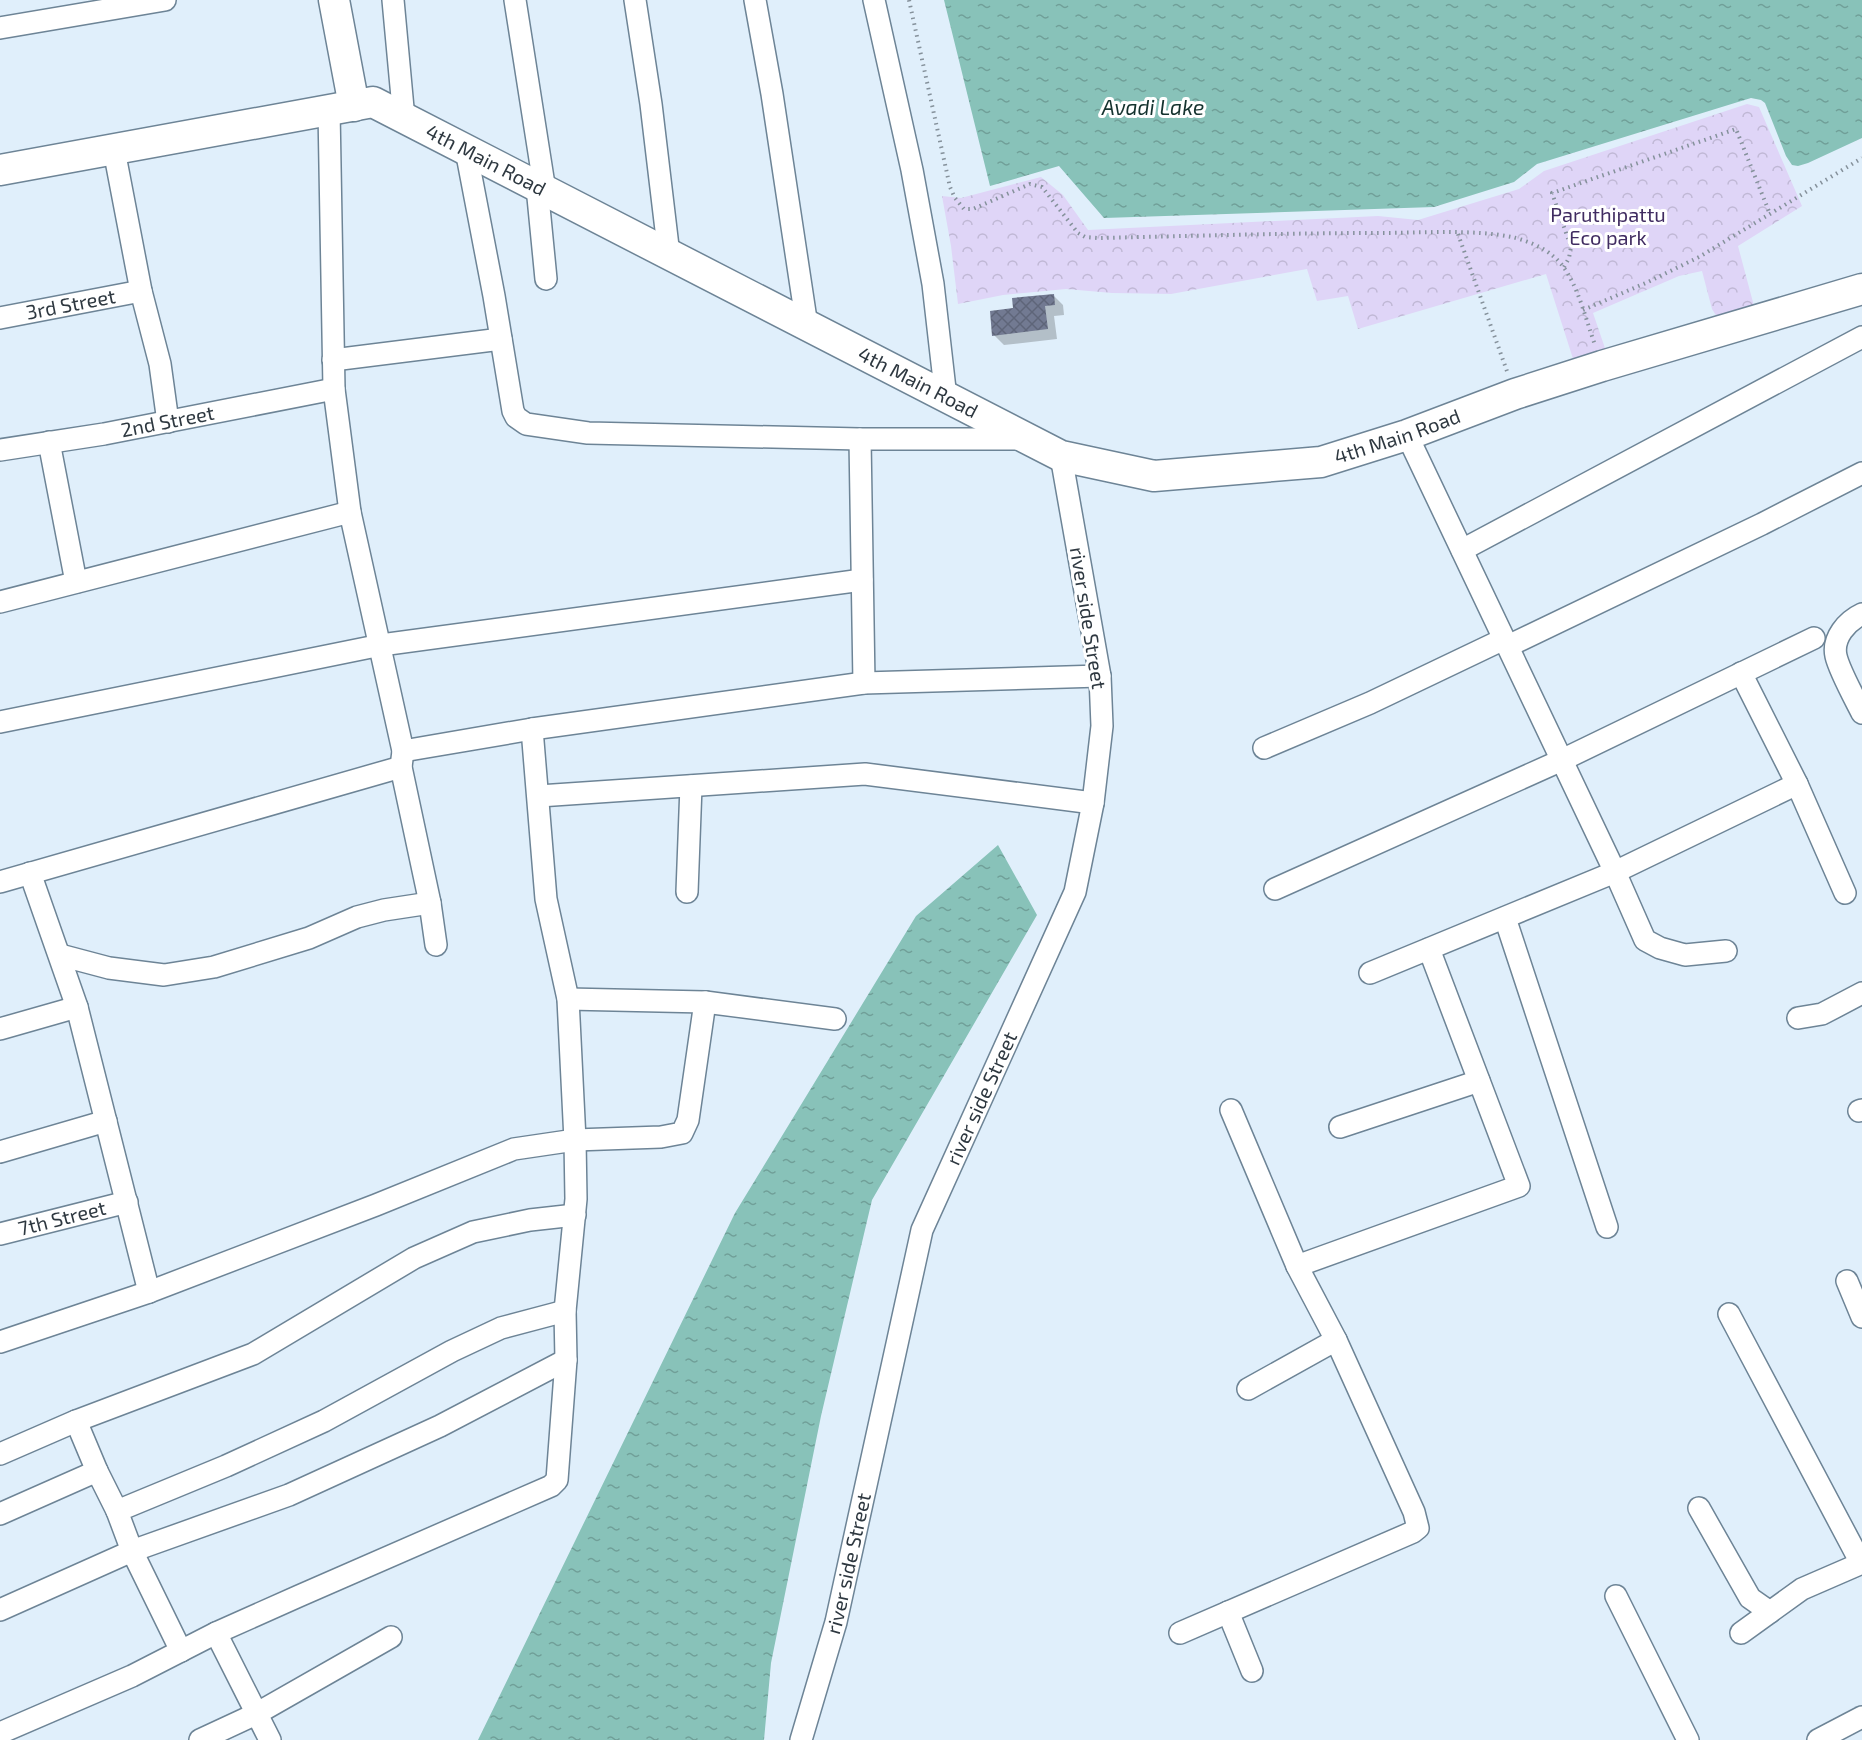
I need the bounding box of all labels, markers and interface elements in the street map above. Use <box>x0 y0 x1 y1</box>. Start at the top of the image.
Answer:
water label: Avadi Lake <box>1101 94 1204 119</box>
street label: 4th Main Road <box>422 118 550 200</box>
park label: Paruthipattu Eco park <box>1550 202 1666 249</box>
street label: 3rd Street <box>24 283 118 324</box>
street label: 4th Main Road <box>854 341 982 422</box>
street label: 2nd Street <box>119 400 216 441</box>
street label: 4th Main Road <box>1331 403 1463 468</box>
street label: river side Street <box>1066 545 1112 691</box>
street label: river side Street <box>940 1027 1021 1168</box>
street label: 7th Street <box>15 1195 109 1240</box>
street label: river side Street <box>820 1490 875 1637</box>

